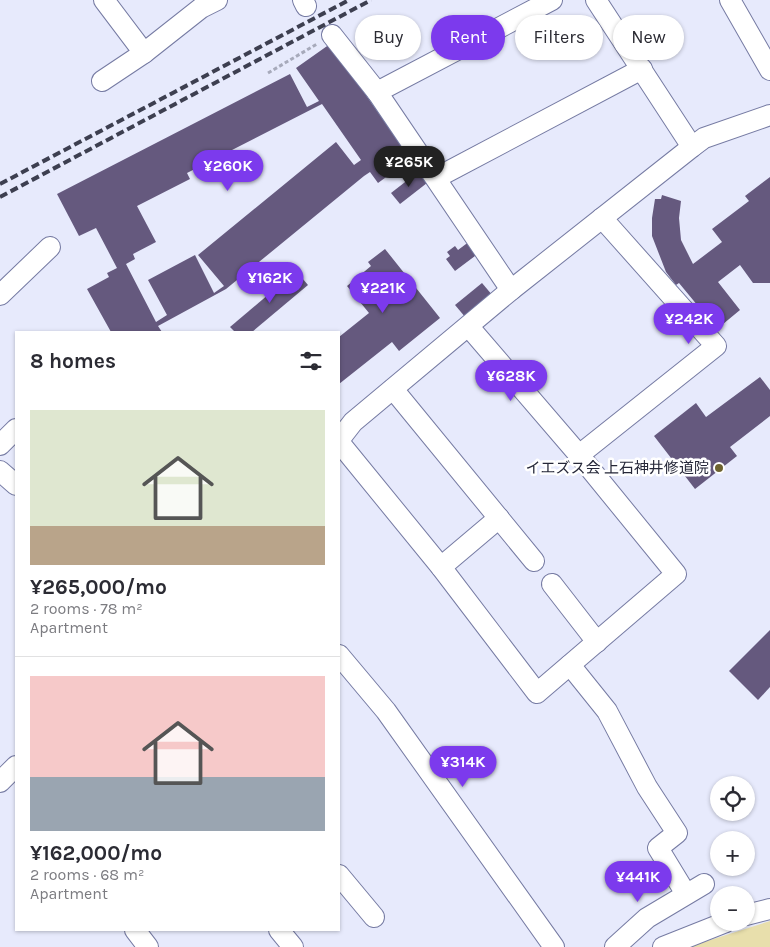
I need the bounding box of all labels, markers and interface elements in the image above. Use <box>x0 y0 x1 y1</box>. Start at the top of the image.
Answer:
chip: Buy <box>355 15 421 60</box>
chip: Rent <box>431 15 505 60</box>
chip: Filters <box>515 15 603 60</box>
chip: New <box>613 15 684 60</box>
pin: ¥265K <box>374 146 444 188</box>
pin: ¥260K <box>193 150 263 192</box>
text: ¥265K <box>385 152 433 171</box>
text: ¥260K <box>203 156 253 175</box>
pin: ¥162K <box>235 262 305 304</box>
text: ¥162K <box>248 268 292 287</box>
pin: ¥221K <box>348 272 418 314</box>
text: ¥221K <box>361 278 405 297</box>
pin: ¥242K <box>654 302 724 345</box>
text: ¥242K <box>665 309 713 328</box>
icon: filters <box>297 347 325 375</box>
text: 8 homes <box>30 349 116 373</box>
pin: ¥628K <box>476 360 546 402</box>
text: ¥628K <box>486 366 536 385</box>
icon: home <box>133 443 223 533</box>
place label: イエズス会 上石神井修道院 <box>526 459 709 477</box>
marker: イエズス会 上石神井修道院 <box>713 462 725 474</box>
text: ¥265,000/mo <box>30 575 167 599</box>
text: 2 rooms · 78 m² <box>30 599 143 618</box>
text: Apartment <box>30 618 108 637</box>
icon: home <box>133 708 223 798</box>
pin: ¥314K <box>428 746 498 788</box>
text: ¥314K <box>440 752 486 771</box>
map controls <box>710 776 755 931</box>
button: locate <box>710 776 755 821</box>
button: + <box>710 831 755 876</box>
text: ¥162,000/mo <box>30 841 162 865</box>
pin: ¥441K <box>603 860 673 903</box>
text: 2 rooms · 68 m² <box>30 865 144 884</box>
text: ¥441K <box>616 867 660 886</box>
text: Apartment <box>30 884 108 903</box>
button: − <box>710 886 755 931</box>

